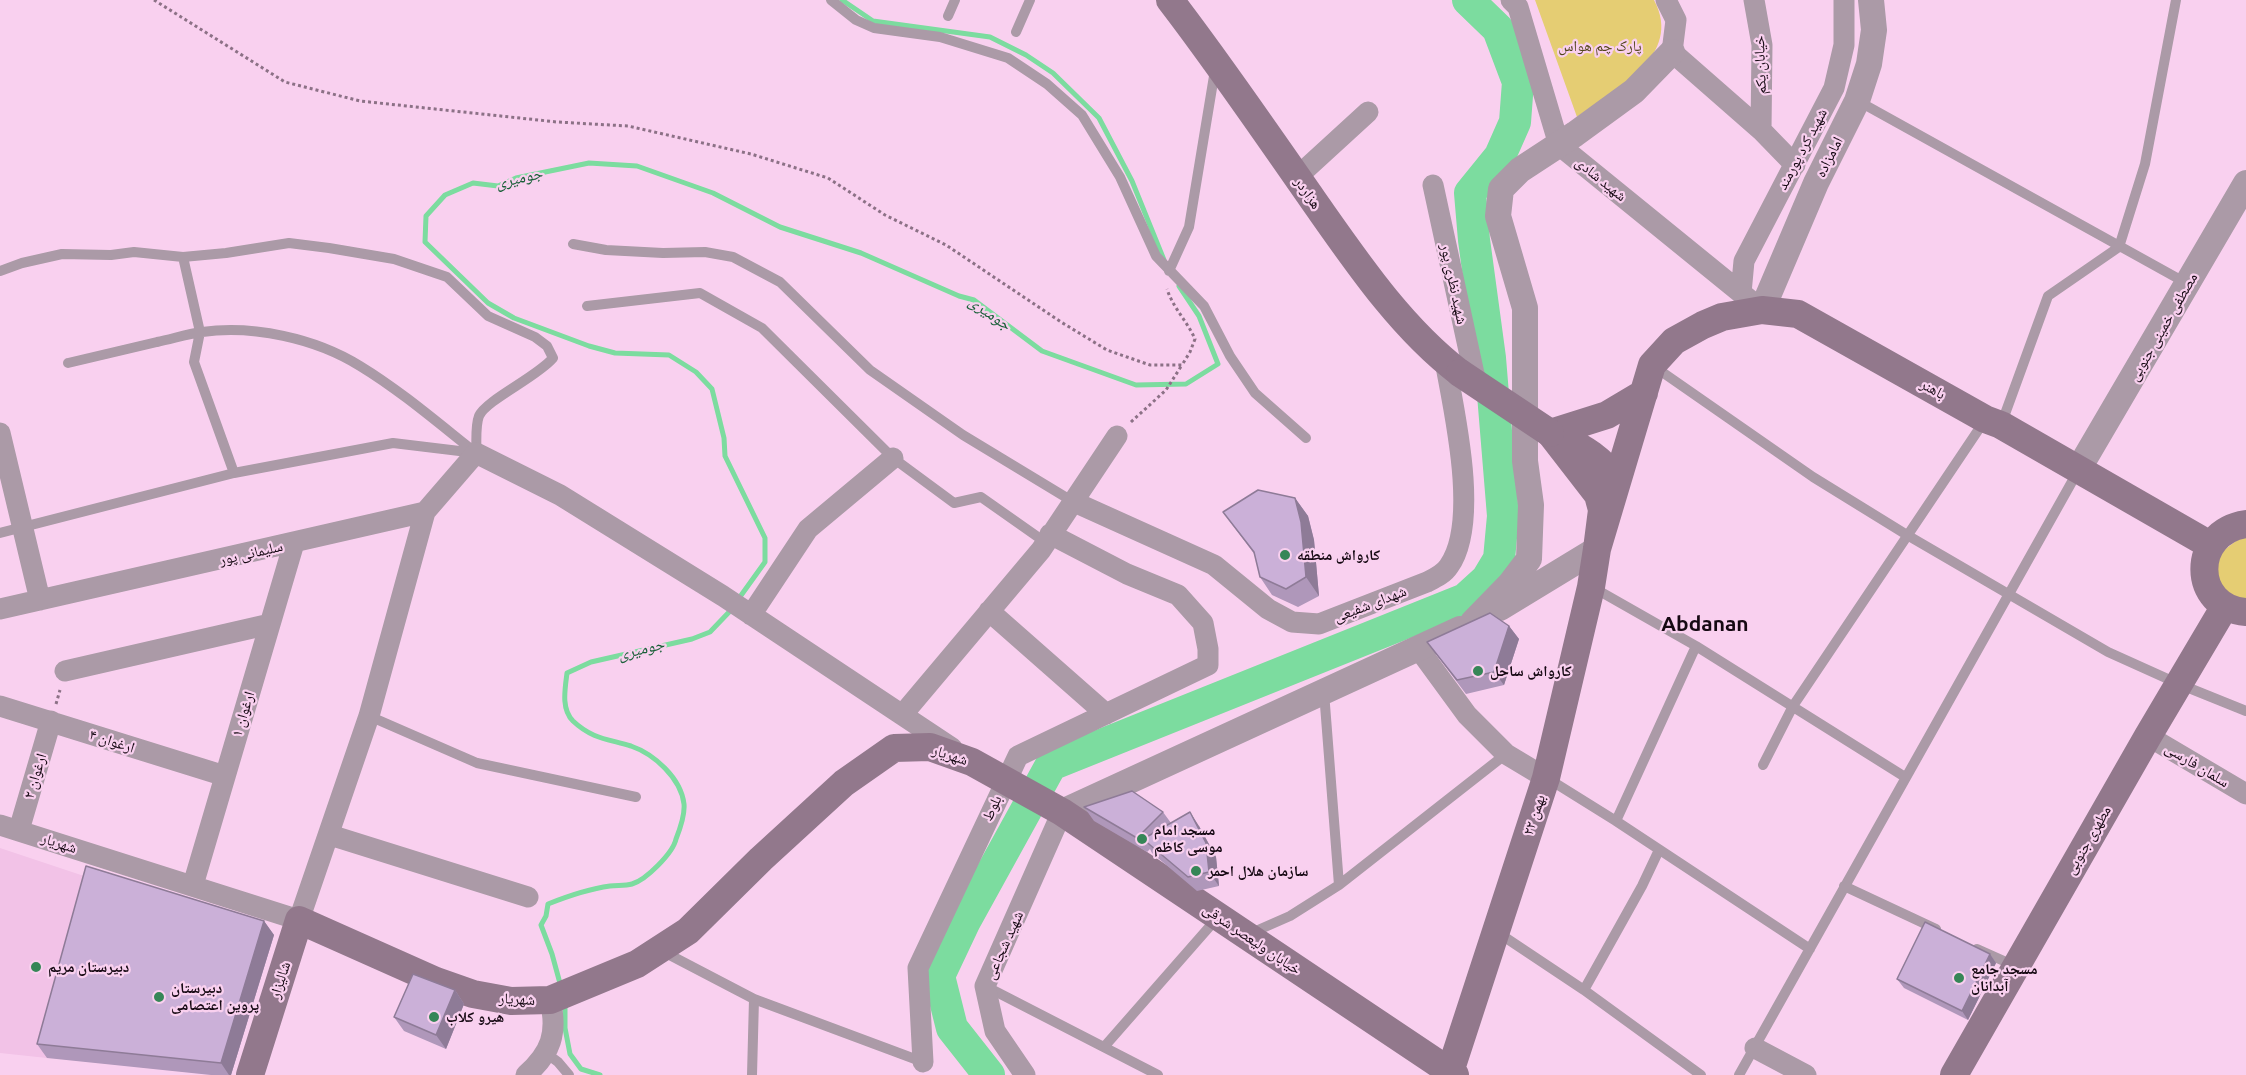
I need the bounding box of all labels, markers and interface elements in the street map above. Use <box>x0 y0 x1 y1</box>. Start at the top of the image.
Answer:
street label: خیابان یکم <box>1750 35 1770 95</box>
park label: پارک چم هواس <box>1558 37 1642 55</box>
street label: شهید کرد پورمند <box>1773 105 1831 193</box>
street label: امامزاده <box>1811 134 1847 180</box>
street label: شهید شادی <box>1572 153 1630 205</box>
water label: جومیری <box>494 163 544 193</box>
street label: هزاردر <box>1291 173 1325 213</box>
street label: شهید نظری پور <box>1437 242 1471 326</box>
street label: مصطفی خمینی جنوبی <box>2125 270 2201 384</box>
water label: جومیری <box>965 292 1015 334</box>
street label: باهنر <box>1917 375 1949 403</box>
street label: سلیمانی پور <box>217 537 285 569</box>
place label: کارواش منطقه <box>1297 546 1380 564</box>
marker: کارواش منطقه <box>1278 548 1292 562</box>
street label: شهدای شفیعی <box>1331 582 1409 626</box>
district label: Abdanan <box>1661 611 1749 637</box>
water label: جومیری <box>616 634 666 664</box>
place label: کارواش ساحل <box>1490 662 1572 680</box>
marker: کارواش ساحل <box>1471 664 1485 678</box>
street label: ارغوان ۱ <box>228 689 258 739</box>
street label: ارغوان ۴ <box>87 725 137 757</box>
street label: سلمان فارسی <box>2162 739 2232 791</box>
street label: شهریار <box>930 741 970 769</box>
street label: ارغوان ۲ <box>20 751 50 801</box>
street label: بلوط <box>978 792 1006 824</box>
street label: ۲۲ بهمن <box>1519 792 1549 838</box>
street label: مطهری جنوبی <box>2061 803 2115 877</box>
place label: مسجد امام موسی کاظم <box>1154 821 1223 856</box>
street label: شهریار <box>39 829 79 857</box>
marker: مسجد امام موسی کاظم <box>1135 832 1149 846</box>
place label: سازمان هلال احمر <box>1208 862 1309 880</box>
marker: سازمان هلال احمر <box>1189 864 1203 878</box>
street label: خیابان ولیعصر شرقی <box>1200 900 1304 978</box>
street label: شهید شجاعی <box>981 908 1027 982</box>
place label: دبیرستان مریم <box>48 958 129 976</box>
street label: شالیزار <box>266 959 294 1001</box>
marker: دبیرستان مریم <box>29 960 43 974</box>
place label: مسجد جامع آبدانان <box>1971 960 2038 995</box>
marker: مسجد جامع آبدانان <box>1952 971 1966 985</box>
place label: دبیرستان پروین اعتصامی <box>171 979 259 1014</box>
street label: شهریار <box>498 989 536 1009</box>
marker: دبیرستان پروین اعتصامی <box>152 990 166 1004</box>
place label: هیرو کلاب <box>446 1008 504 1026</box>
marker: هیرو کلاب <box>427 1010 441 1024</box>

